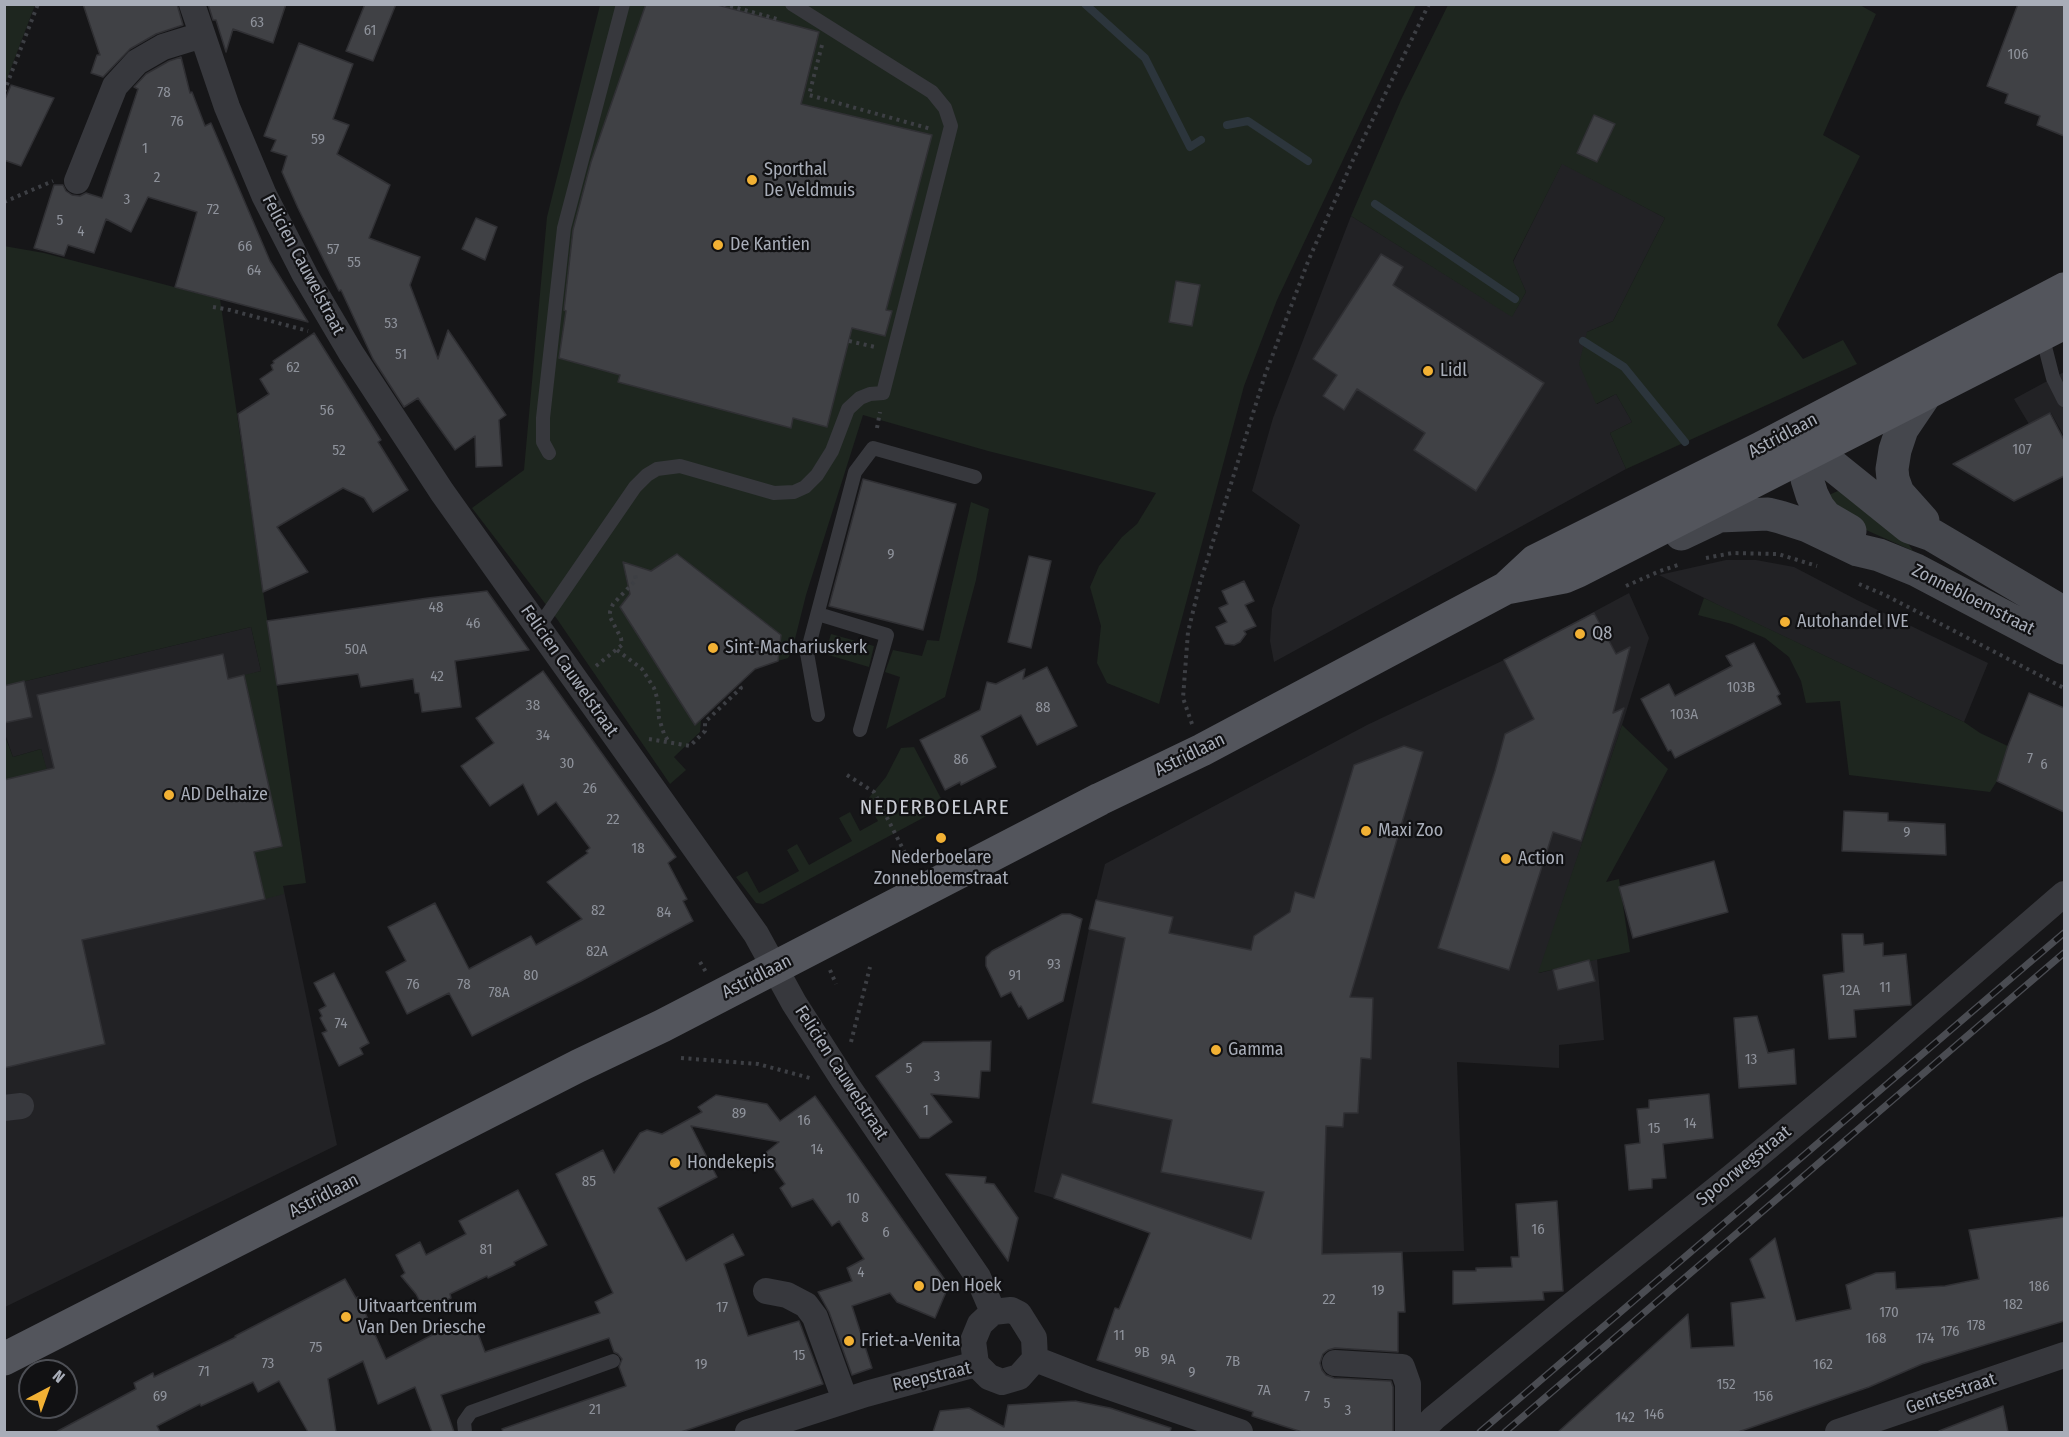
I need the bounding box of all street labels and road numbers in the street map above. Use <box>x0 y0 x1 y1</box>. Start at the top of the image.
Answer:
street label: Felicien Cauwelstraat <box>257 191 349 339</box>
street label: Astridlaan <box>1745 409 1821 463</box>
street label: Zonnebloemstraat <box>1908 560 2038 640</box>
street label: Felicien Cauwelstraat <box>516 601 622 741</box>
street label: Astridlaan <box>1151 729 1229 781</box>
street label: Astridlaan <box>719 950 795 1004</box>
street label: Felicien Cauwelstraat <box>790 1002 892 1144</box>
street label: Spoorwegstraat <box>1692 1121 1796 1211</box>
street label: Astridlaan <box>286 1169 362 1223</box>
street label: Reepstraat <box>891 1358 973 1396</box>
street label: Gentsestraat <box>1903 1369 1999 1419</box>

